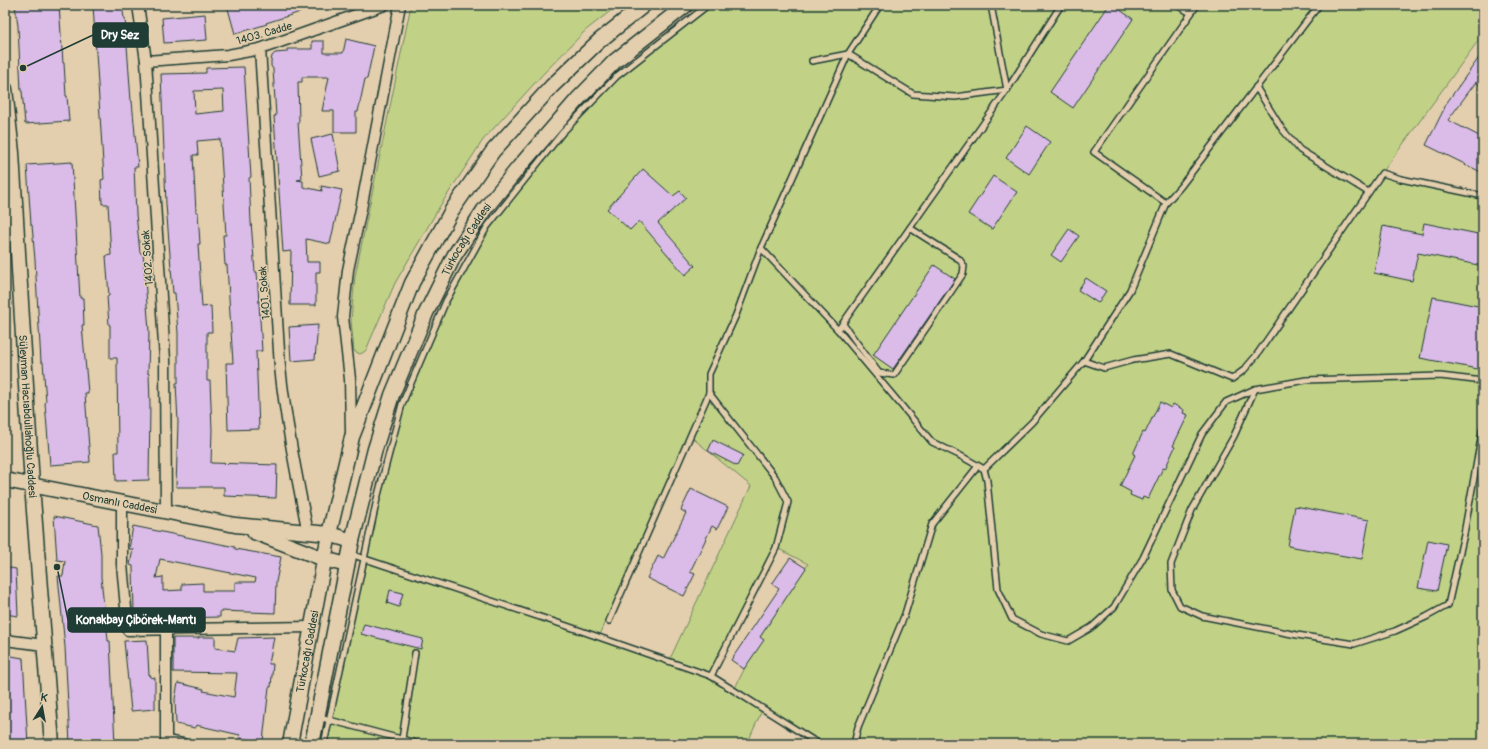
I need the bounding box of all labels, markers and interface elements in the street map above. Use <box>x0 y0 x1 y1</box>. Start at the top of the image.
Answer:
street label: 1403. Cadde <box>235 19 294 48</box>
callout: Dry Sez <box>93 23 148 47</box>
text: Dry Sez <box>101 28 140 43</box>
street label: Türkocağı Caddesi <box>439 201 494 278</box>
street label: 1402. Sokak <box>139 229 156 286</box>
street label: 1401. Sokak <box>256 265 273 320</box>
street label: Süleyman Hacıabdullahoğlu Caddesi <box>16 334 39 498</box>
street label: Osmanlı Caddesi <box>81 489 158 517</box>
callout: Konakbay Çibörek-Mantı <box>68 608 205 632</box>
street label: Türkocağı Caddesi <box>294 610 322 694</box>
text: Konakbay Çibörek-Mantı <box>76 613 196 628</box>
north arrow <box>22 687 62 727</box>
text: K <box>39 691 49 705</box>

